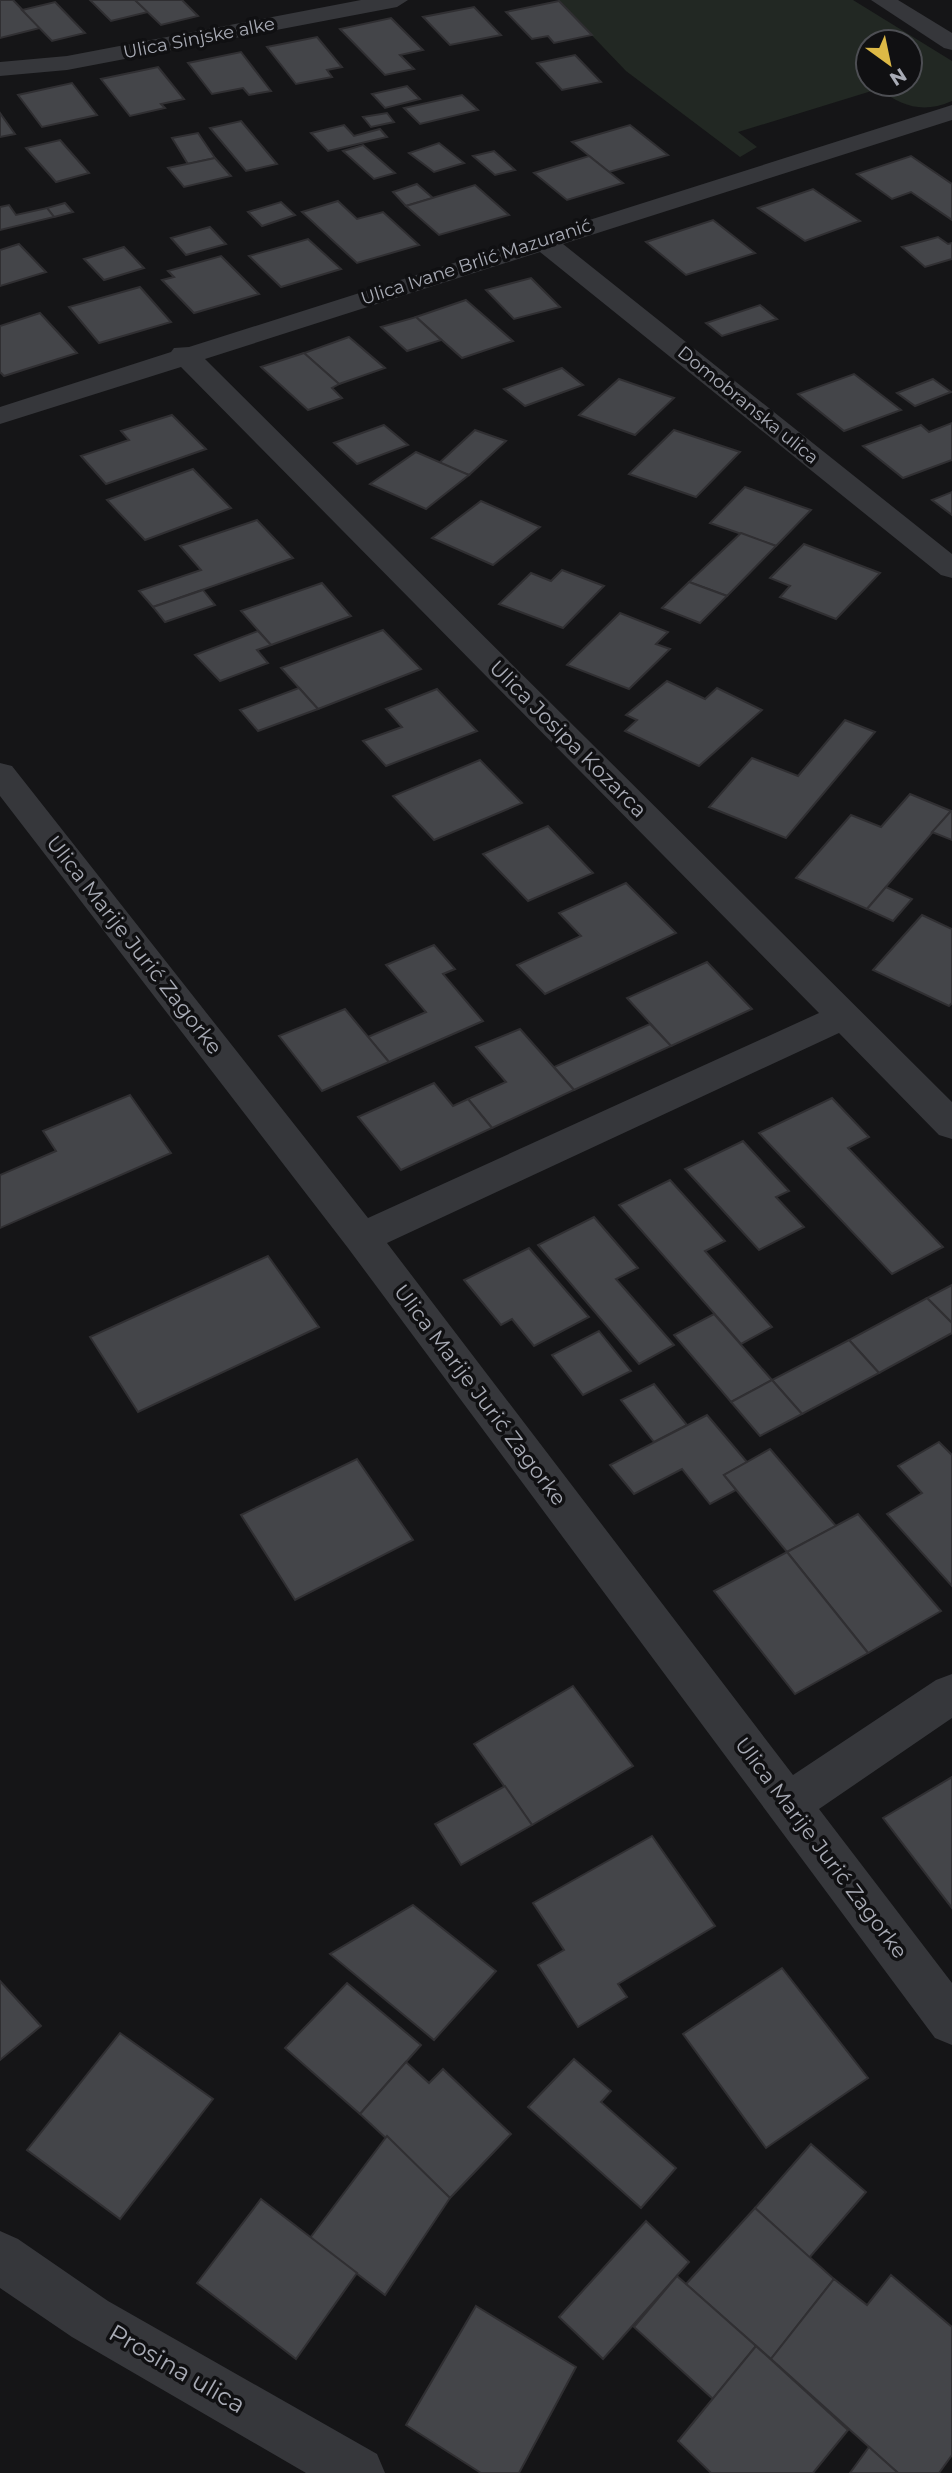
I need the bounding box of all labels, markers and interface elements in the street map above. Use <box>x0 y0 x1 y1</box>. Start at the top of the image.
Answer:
street label: Ulica Sinjske alke <box>121 12 277 63</box>
north arrow <box>854 28 924 98</box>
text: N <box>885 63 911 91</box>
street label: Ulica Ivane Brlić Mazuranić <box>358 214 594 310</box>
street label: Domobranska ulica <box>673 341 823 469</box>
street label: Ulica Josipa Kozarca <box>484 655 652 823</box>
street label: Ulica Marije Jurić Zagorke <box>41 830 228 1059</box>
street label: Ulica Marije Jurić Zagorke <box>389 1279 572 1510</box>
street label: Ulica Marije Jurić Zagorke <box>730 1732 913 1963</box>
street label: Prosina ulica <box>104 2318 251 2419</box>

